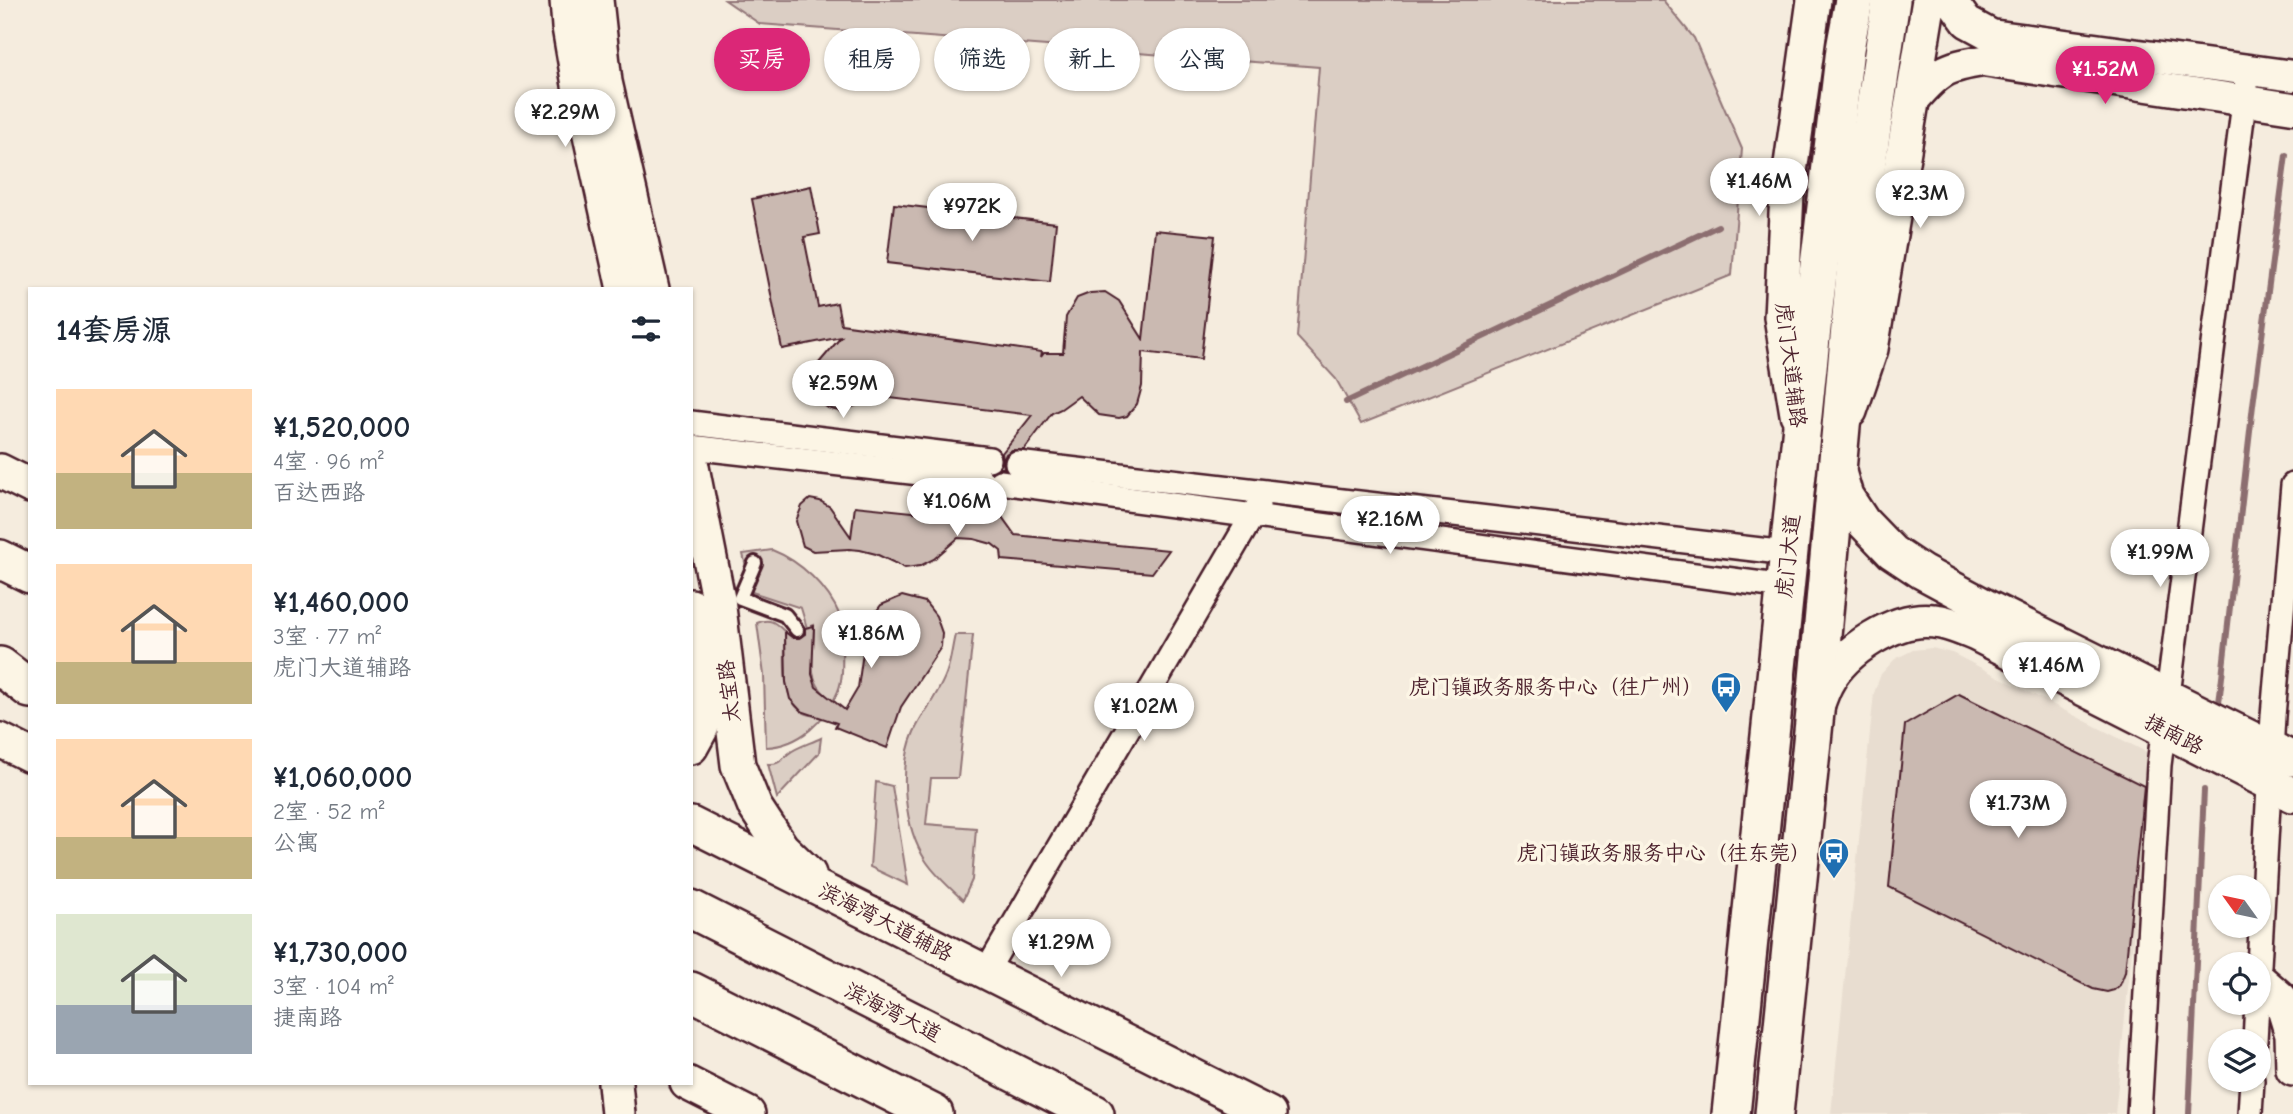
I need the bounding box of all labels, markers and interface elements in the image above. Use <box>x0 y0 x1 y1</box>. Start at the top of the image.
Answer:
chip: 买房 <box>714 28 810 91</box>
chip: 租房 <box>824 28 920 91</box>
chip: 筛选 <box>934 28 1030 91</box>
chip: 新上 <box>1044 28 1140 91</box>
chip: 公寓 <box>1154 28 1250 91</box>
pin: ¥1.52M <box>2048 46 2162 106</box>
text: ¥1.52M <box>2072 55 2138 82</box>
pin: ¥2.29M <box>508 90 622 149</box>
text: ¥2.29M <box>531 98 599 125</box>
pin: ¥1.46M <box>1702 158 1816 218</box>
text: ¥1.46M <box>1726 167 1792 194</box>
pin: ¥2.3M <box>1871 170 1969 230</box>
text: ¥2.3M <box>1892 179 1948 206</box>
pin: ¥972K <box>923 184 1021 243</box>
text: ¥972K <box>943 192 1001 219</box>
street label: 虎门大道辅路 <box>1771 301 1811 429</box>
icon: filters <box>627 310 665 348</box>
text: 14套房源 <box>56 313 172 348</box>
pin: ¥2.59M <box>786 360 900 420</box>
text: ¥2.59M <box>808 369 878 396</box>
text: ¥1,520,000 <box>273 410 411 445</box>
icon: home <box>112 417 196 501</box>
text: 4室 · 96 m² <box>273 448 384 475</box>
pin: ¥1.06M <box>900 478 1014 538</box>
text: 百达西路 <box>273 479 365 506</box>
text: ¥1.06M <box>923 487 991 514</box>
pin: ¥2.16M <box>1333 496 1447 556</box>
text: ¥2.16M <box>1357 505 1423 532</box>
street label: 虎门大道 <box>1772 513 1804 599</box>
pin: ¥1.99M <box>2103 530 2217 589</box>
text: ¥1.99M <box>2126 538 2194 565</box>
text: ¥1,460,000 <box>273 585 409 620</box>
icon: home <box>112 592 196 676</box>
pin: ¥1.86M <box>814 610 928 670</box>
text: ¥1.86M <box>838 619 904 646</box>
text: 3室 · 77 m² <box>273 623 381 650</box>
pin: ¥1.46M <box>1994 642 2108 702</box>
text: ¥1.46M <box>2018 651 2084 678</box>
text: 虎门大道辅路 <box>273 654 411 681</box>
street label: 太宝路 <box>713 658 745 724</box>
bus stop icon: 虎门镇政务服务中心（往广州） <box>1709 670 1743 714</box>
place label: 虎门镇政务服务中心（往广州） <box>1409 675 1703 699</box>
pin: ¥1.02M <box>1087 684 1201 743</box>
text: ¥1.02M <box>1110 692 1178 719</box>
street label: 捷南路 <box>2140 709 2208 759</box>
text: ¥1,060,000 <box>273 760 413 795</box>
icon: home <box>112 767 196 851</box>
pin: ¥1.73M <box>1961 780 2075 840</box>
text: ¥1.73M <box>1986 789 2050 816</box>
text: 2室 · 52 m² <box>273 798 384 825</box>
text: 公寓 <box>273 829 319 856</box>
bus stop icon: 虎门镇政务服务中心（往东莞） <box>1817 836 1851 880</box>
place label: 虎门镇政务服务中心（往东莞） <box>1517 841 1811 865</box>
north arrow <box>2208 875 2272 938</box>
map controls <box>2208 875 2271 1092</box>
street label: 滨海湾大道辅路 <box>815 878 957 966</box>
pin: ¥1.29M <box>1004 920 1118 979</box>
text: ¥1.29M <box>1028 928 1094 955</box>
text: ¥1,730,000 <box>273 935 408 970</box>
icon: home <box>112 942 196 1026</box>
button: locate <box>2208 952 2271 1015</box>
text: 3室 · 104 m² <box>273 973 394 1000</box>
street label: 滨海湾大道 <box>841 977 945 1047</box>
text: 捷南路 <box>273 1004 342 1031</box>
button: layers <box>2208 1029 2271 1092</box>

